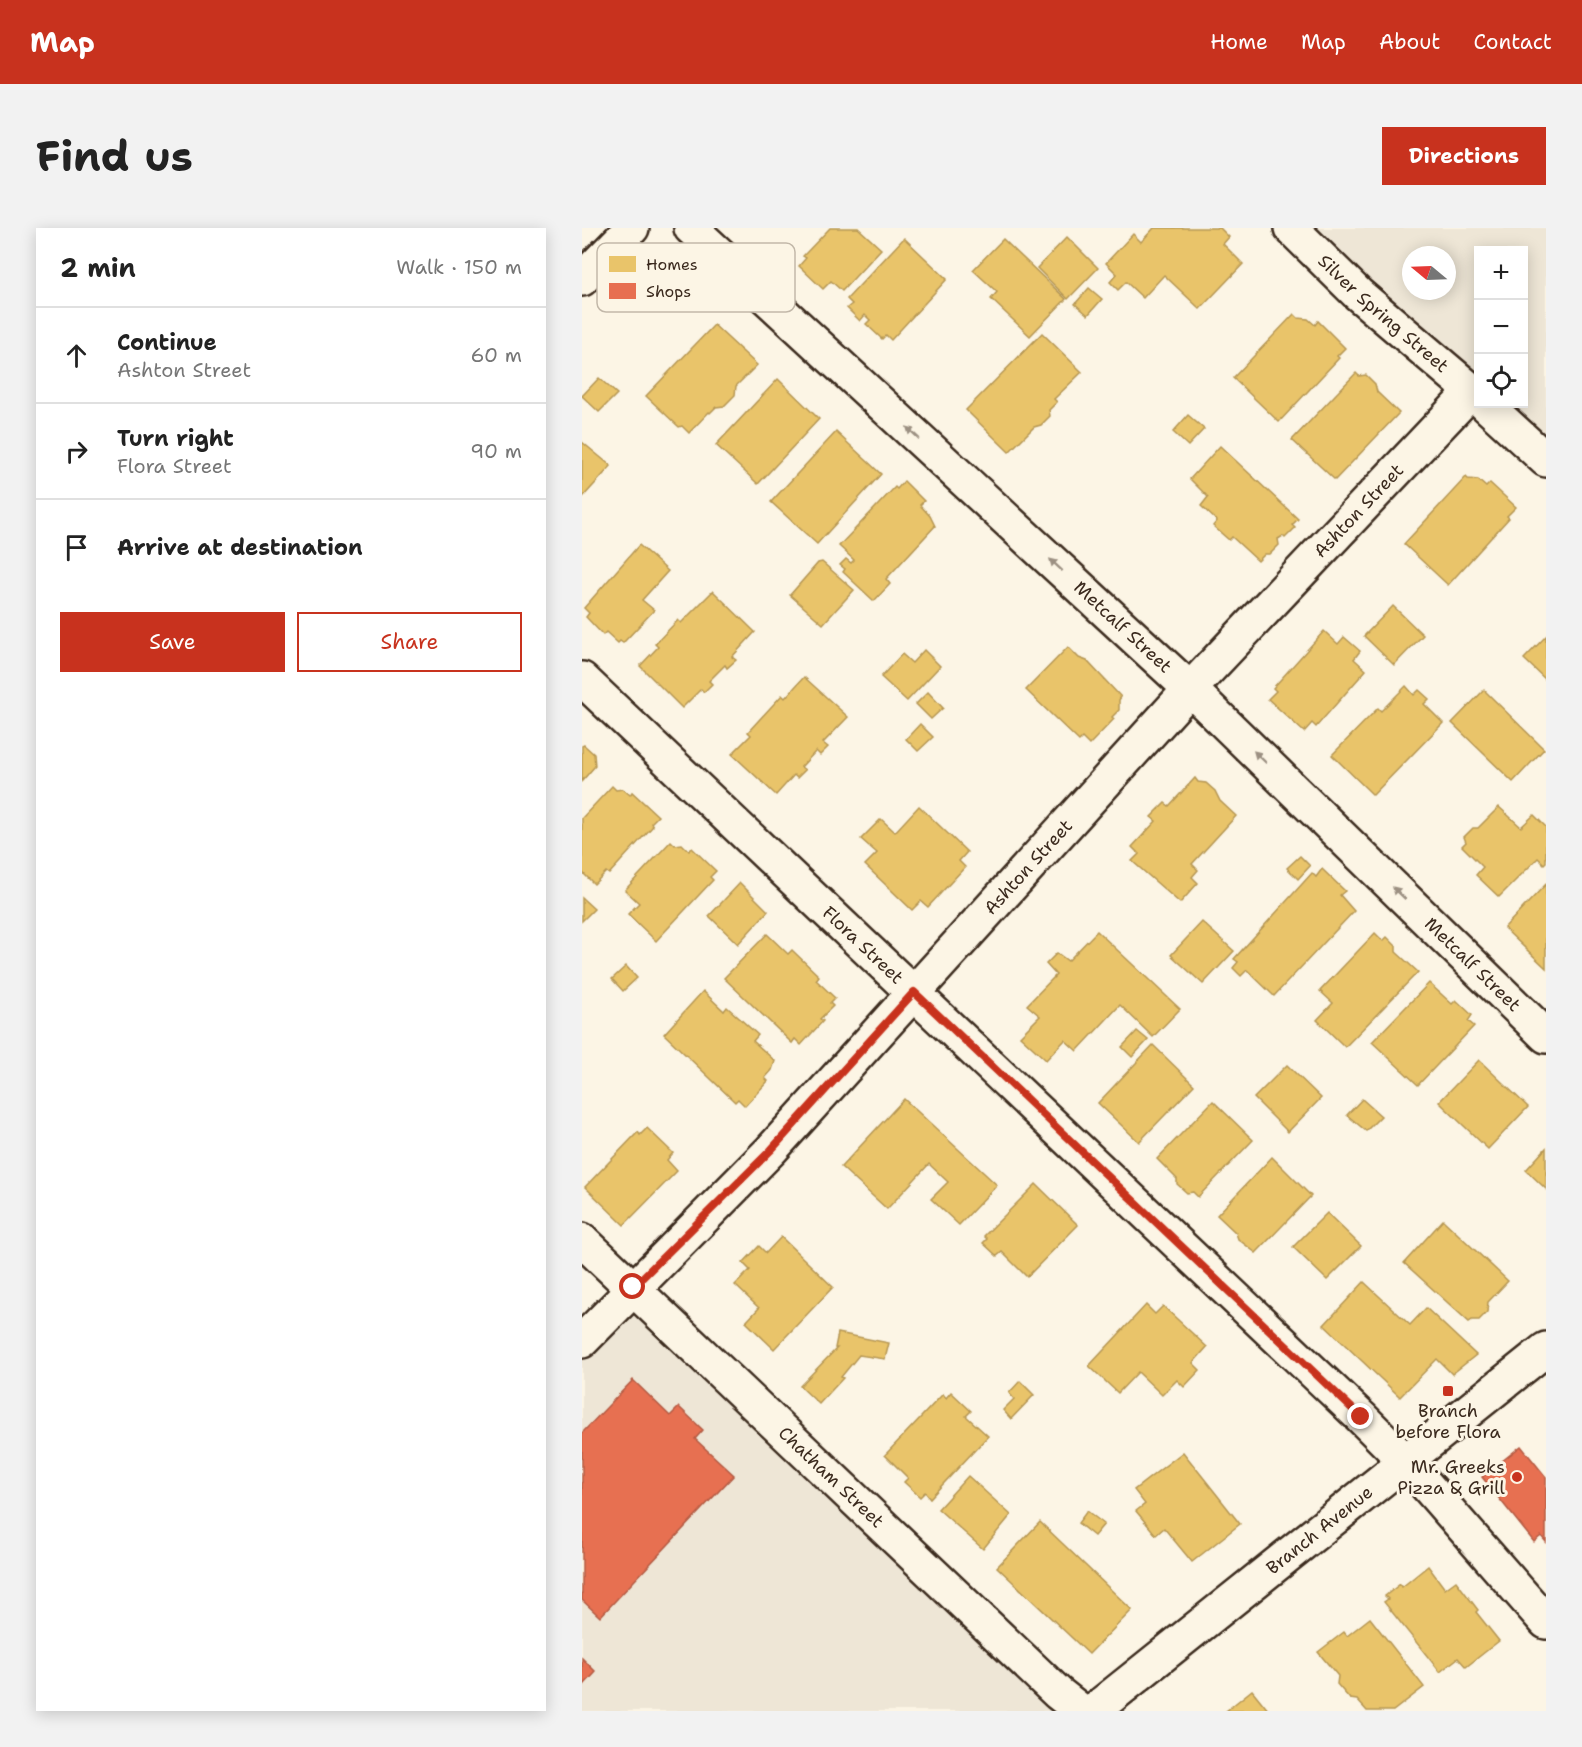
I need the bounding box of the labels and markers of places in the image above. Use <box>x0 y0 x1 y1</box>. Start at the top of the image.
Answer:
marker: Branch before Flora <box>1441 1384 1455 1398</box>
place label: Branch before Flora <box>1395 1399 1501 1444</box>
place label: Mr. Greeks Pizza & Grill <box>1397 1455 1506 1500</box>
marker: Mr. Greeks Pizza & Grill <box>1510 1470 1524 1484</box>

